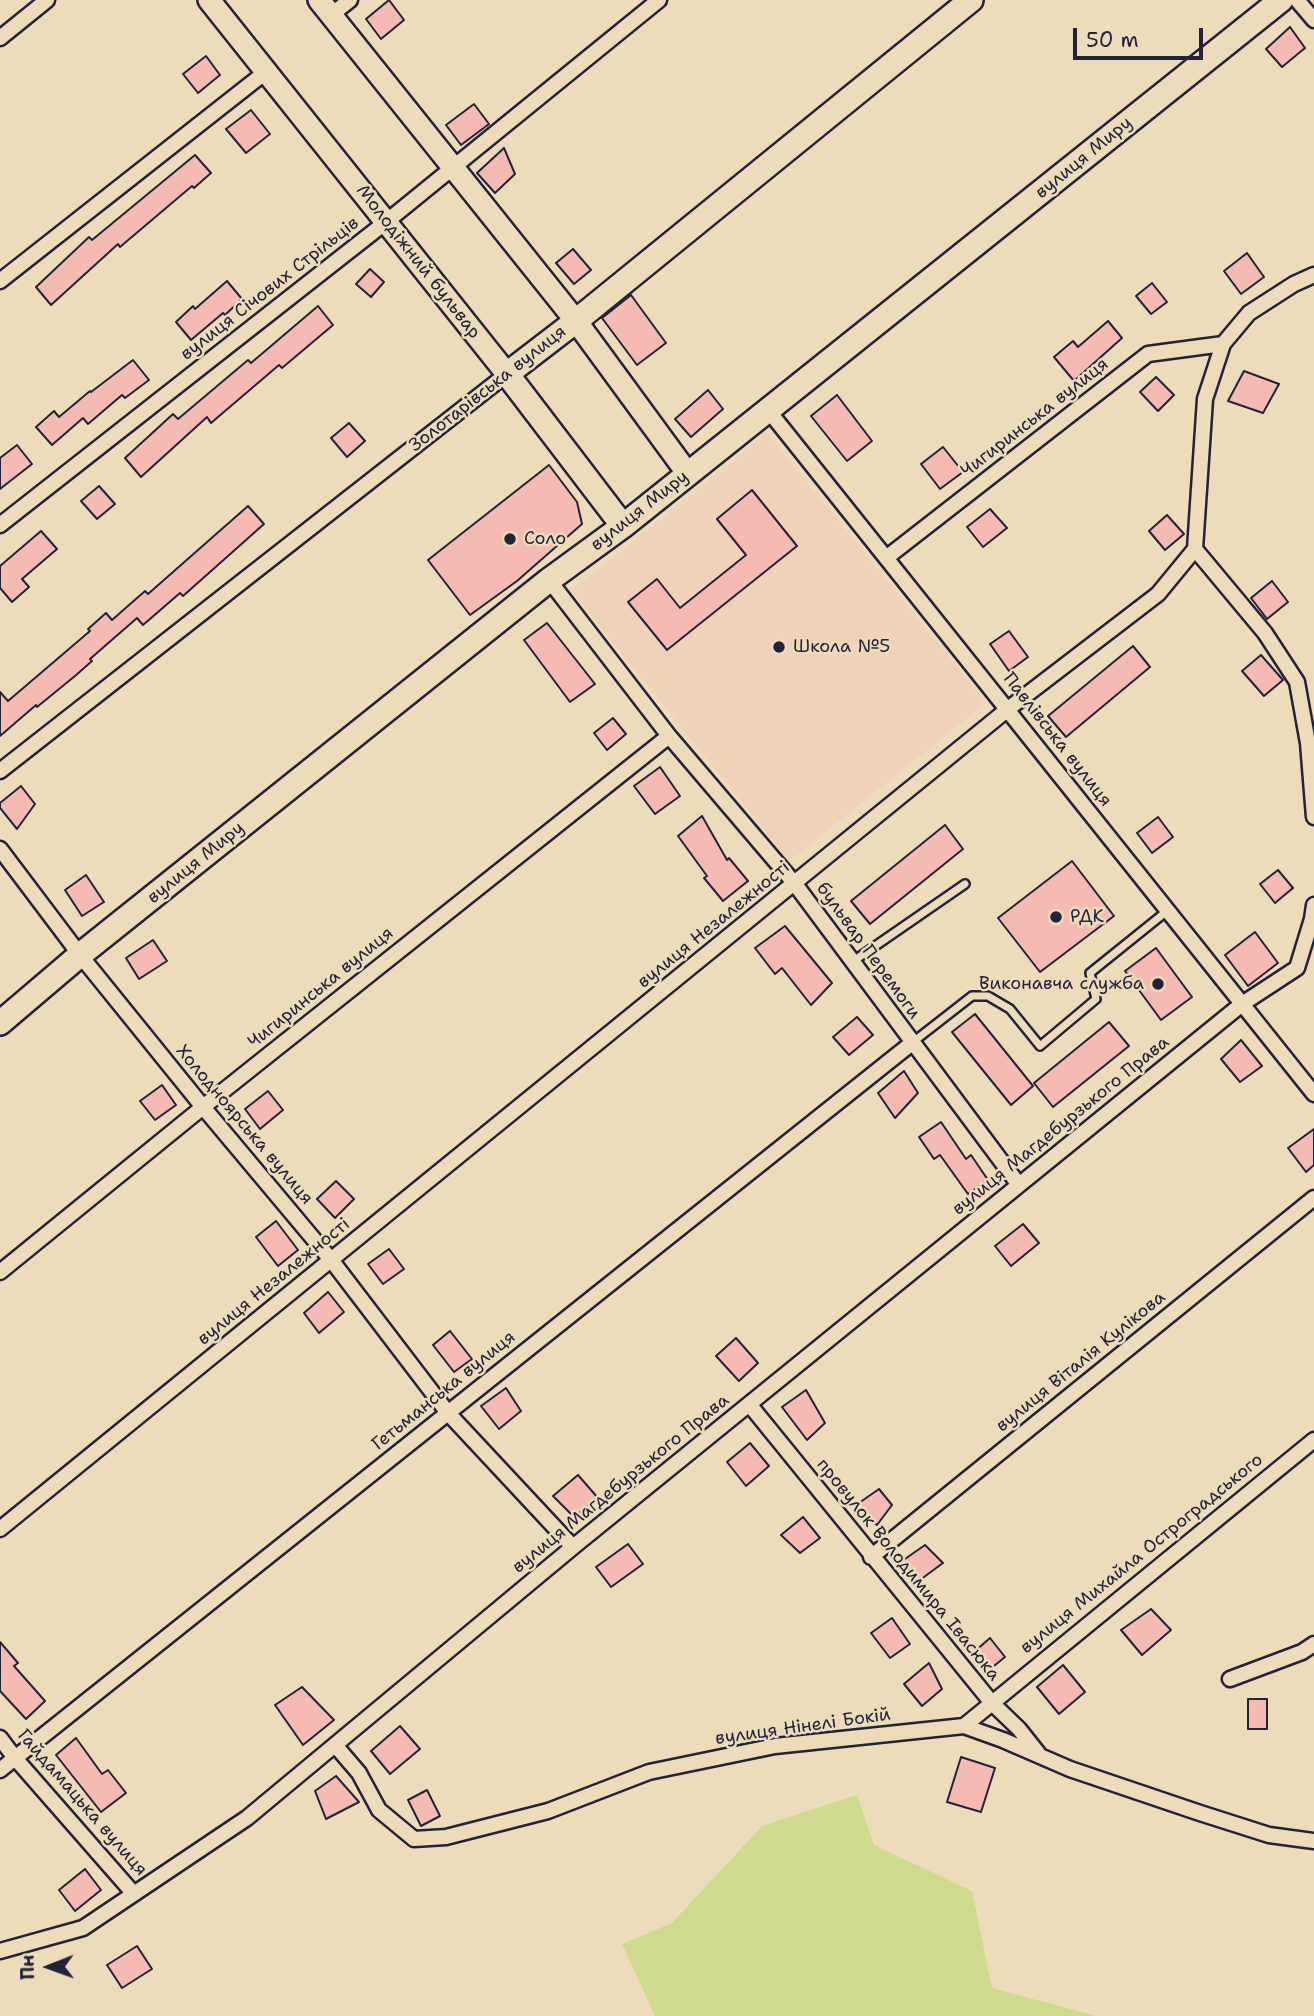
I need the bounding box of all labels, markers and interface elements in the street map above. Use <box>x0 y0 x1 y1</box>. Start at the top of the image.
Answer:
scale bar <box>1076 14 1206 58</box>
text: 50 m <box>1086 26 1139 54</box>
street label: вулиця Миру <box>1031 112 1137 204</box>
street label: Молодіжний бульвар <box>351 181 485 343</box>
street label: вулиця Січових Стрільців <box>176 213 364 365</box>
street label: Золотарівська вулиця <box>405 321 571 457</box>
street label: Чигиринська вулиця <box>957 354 1113 482</box>
street label: вулиця Миру <box>587 466 693 556</box>
place label: Соло <box>524 528 566 550</box>
marker: Соло <box>502 531 518 547</box>
place label: Школа №5 <box>793 636 890 658</box>
marker: Школа №5 <box>771 639 787 655</box>
street label: Павлівська вулиця <box>998 669 1116 811</box>
street label: вулиця Миру <box>143 817 249 909</box>
street label: вулиця Незалежності <box>633 857 795 993</box>
street label: бульвар Перемоги <box>811 878 925 1024</box>
place label: РДК <box>1070 906 1104 928</box>
marker: РДК <box>1048 909 1064 925</box>
street label: Чигиринська вулиця <box>244 923 398 1053</box>
place label: Виконавча служба <box>979 973 1144 995</box>
marker: Виконавча служба <box>1150 976 1166 992</box>
street label: вулиця Магдебурзького Права <box>948 1032 1174 1220</box>
street label: Холодноярська вулиця <box>171 1041 317 1209</box>
street label: вулиця Незалежності <box>193 1214 355 1350</box>
street label: вулиця Віталія Кулікова <box>992 1287 1170 1437</box>
street label: Гетьманська вулиця <box>368 1327 520 1455</box>
street label: вулиця Магдебурзького Права <box>508 1390 734 1578</box>
street label: вулиця Михайла Остроградського <box>1016 1449 1268 1659</box>
street label: провулок Володимира Івасюка <box>812 1454 1004 1686</box>
street label: вулиця Нінелі Бокій <box>714 1704 892 1750</box>
street label: Гайдамацька вулиця <box>12 1725 152 1881</box>
north arrow <box>14 1932 84 2002</box>
text: Пн <box>15 1955 40 1980</box>

